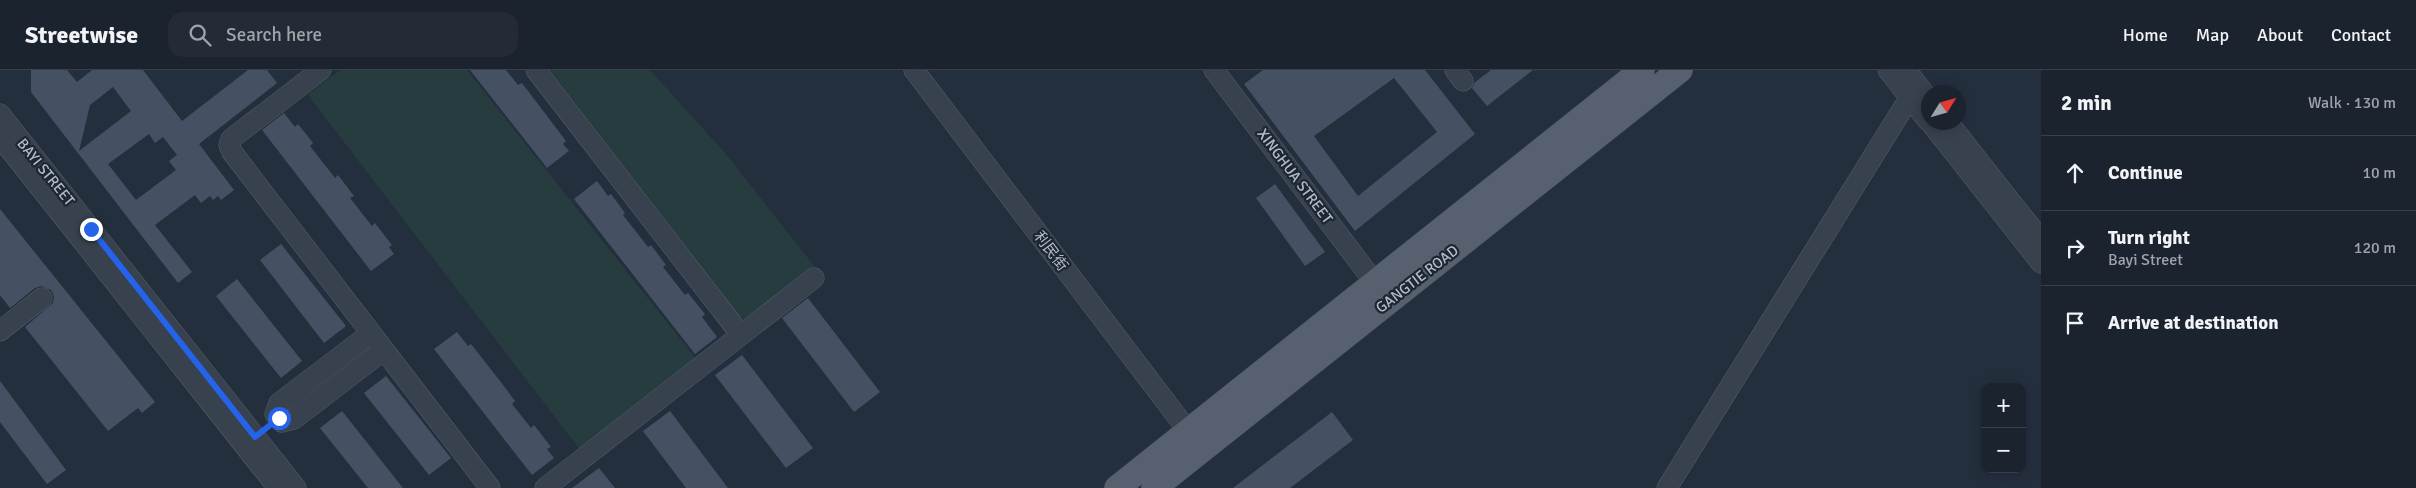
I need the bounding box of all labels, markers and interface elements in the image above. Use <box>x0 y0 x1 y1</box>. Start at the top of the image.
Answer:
search box <box>168 12 518 57</box>
text: Streetwise <box>25 20 138 50</box>
icon: search <box>186 21 214 49</box>
text: Search here <box>226 23 322 47</box>
text: Home <box>2123 24 2168 46</box>
text: Map <box>2196 24 2229 46</box>
text: About <box>2257 24 2303 46</box>
text: Contact <box>2331 24 2391 46</box>
north arrow <box>1921 85 1966 130</box>
text: 2 min <box>2061 90 2112 116</box>
text: Walk · 130 m <box>2308 93 2396 113</box>
street label: XINGHUA STREET <box>1253 125 1337 227</box>
street label: BAYI STREET <box>13 135 79 210</box>
icon: ahead <box>2061 159 2089 187</box>
text: Continue <box>2108 161 2183 185</box>
text: 10 m <box>2362 163 2396 183</box>
route end <box>80 218 103 241</box>
text: Turn right <box>2108 226 2190 250</box>
street label: 利民街 <box>1030 228 1072 274</box>
icon: right <box>2061 234 2089 262</box>
text: 120 m <box>2354 238 2396 258</box>
street label: GANGTIE ROAD <box>1372 241 1462 317</box>
text: Bayi Street <box>2108 250 2183 270</box>
icon: arrive <box>2061 309 2089 337</box>
text: Arrive at destination <box>2108 311 2279 335</box>
map controls <box>1981 383 2026 473</box>
button: + <box>1981 383 2026 428</box>
route start <box>268 407 291 430</box>
button: − <box>1981 428 2026 473</box>

